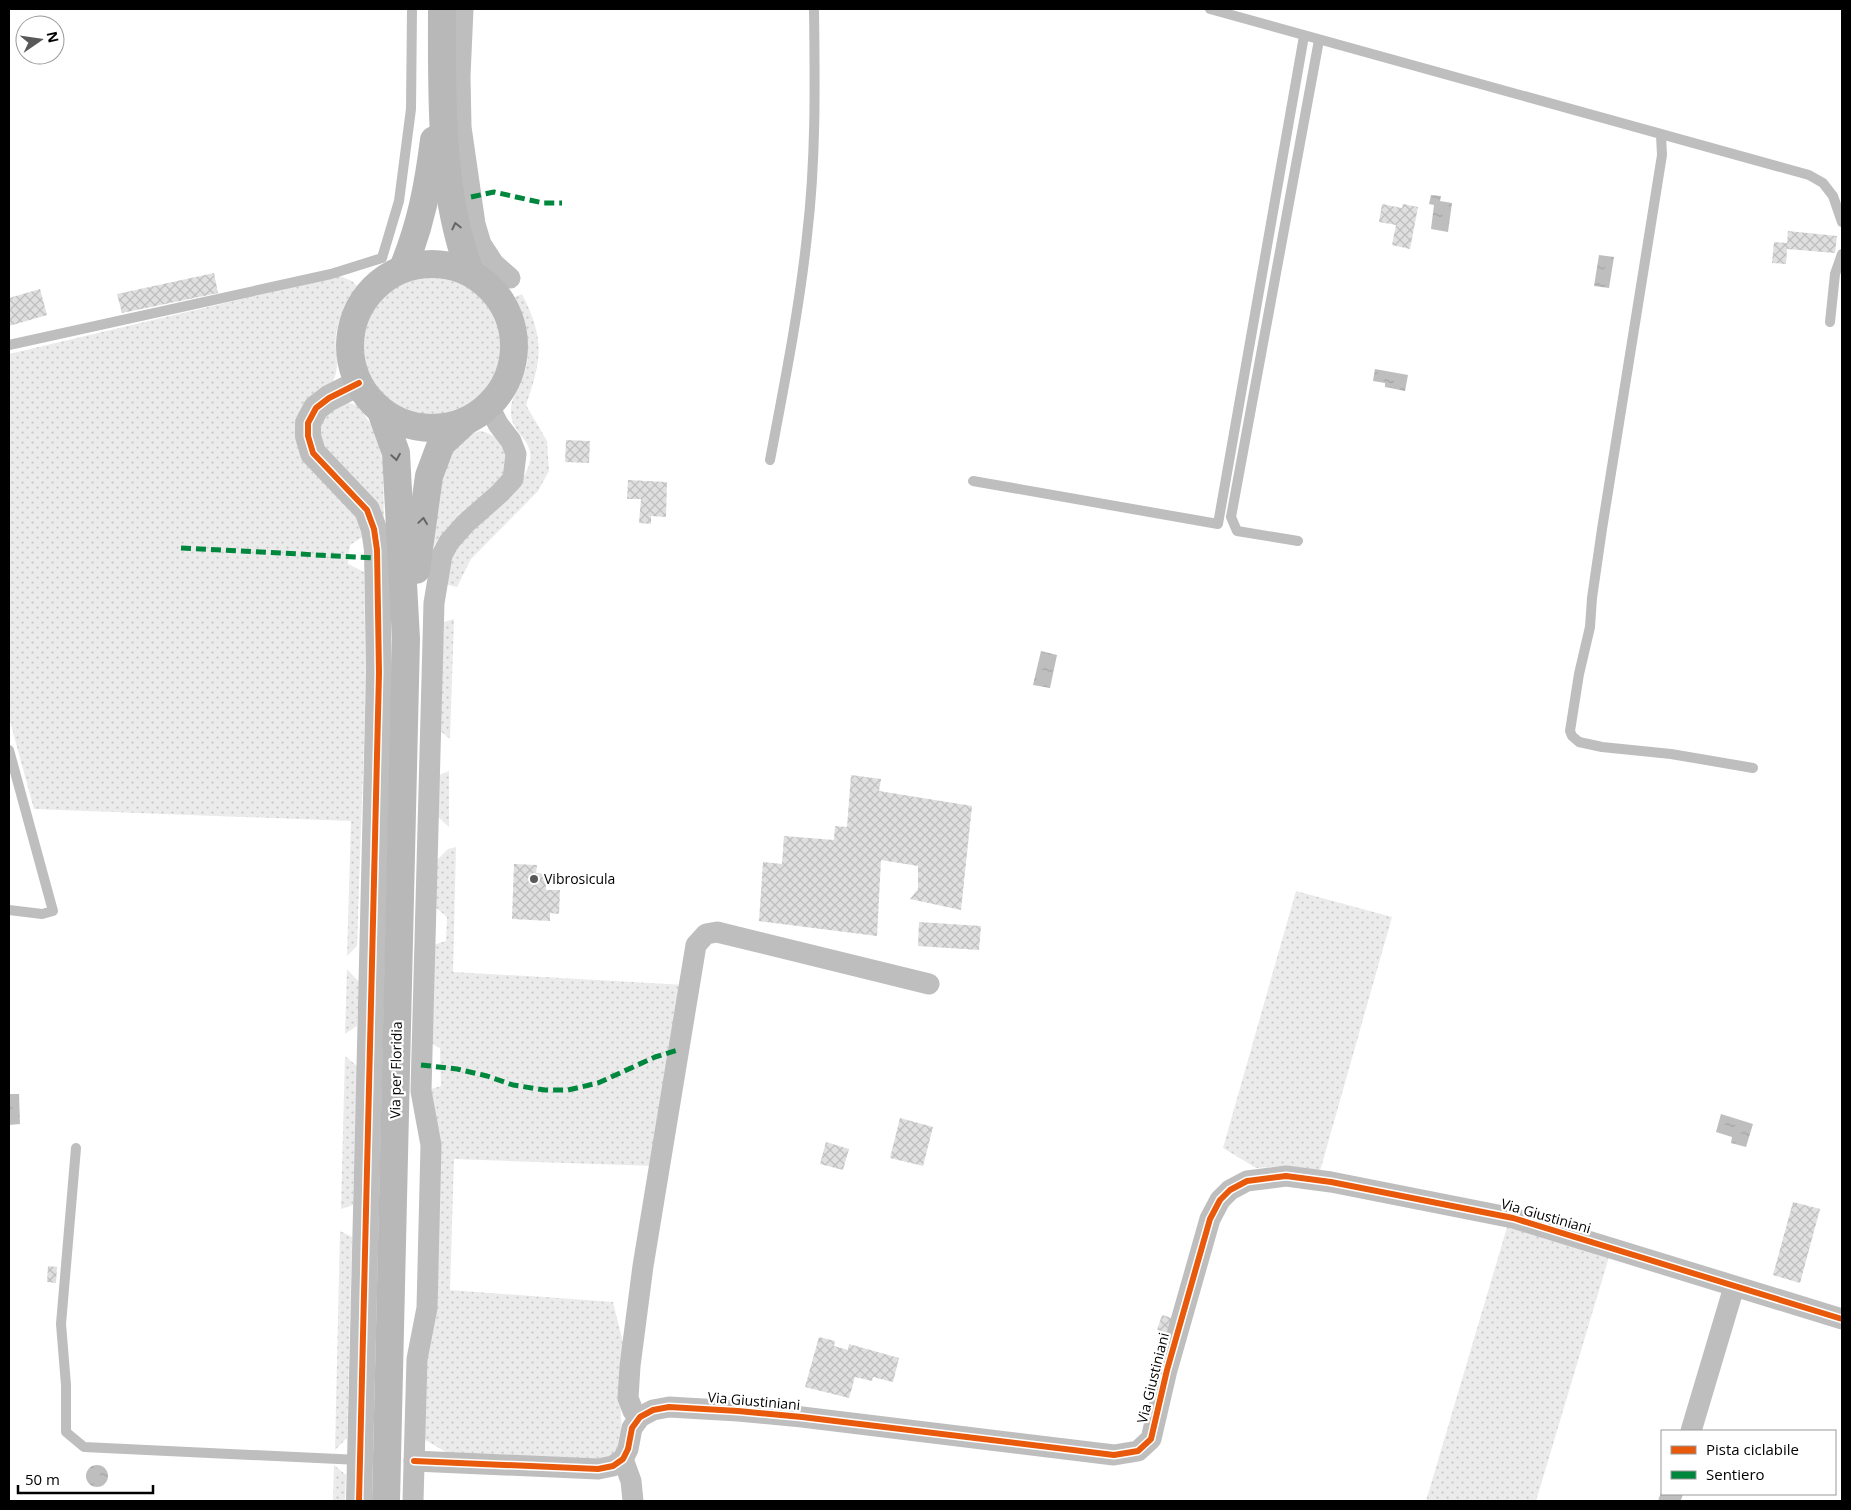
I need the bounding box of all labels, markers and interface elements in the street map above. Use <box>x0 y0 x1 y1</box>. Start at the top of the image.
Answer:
north arrow <box>15 15 65 65</box>
text: N <box>43 29 64 45</box>
one-way arrow <box>451 221 462 230</box>
one-way arrow <box>390 452 400 461</box>
one-way arrow <box>417 517 428 525</box>
place label: Vibrosicula <box>544 869 615 888</box>
marker: Vibrosicula <box>528 873 540 885</box>
street label: Via per Floridia <box>385 1021 406 1119</box>
street label: Via Giustiniani <box>1499 1194 1593 1237</box>
street label: Via Giustiniani <box>1132 1331 1173 1425</box>
street label: Via Giustiniani <box>707 1387 801 1414</box>
legend <box>1661 1430 1836 1495</box>
text: Pista ciclabile <box>1706 1439 1799 1459</box>
scale bar <box>18 1462 152 1494</box>
text: Sentiero <box>1706 1464 1765 1484</box>
text: 50 m <box>25 1469 60 1489</box>

